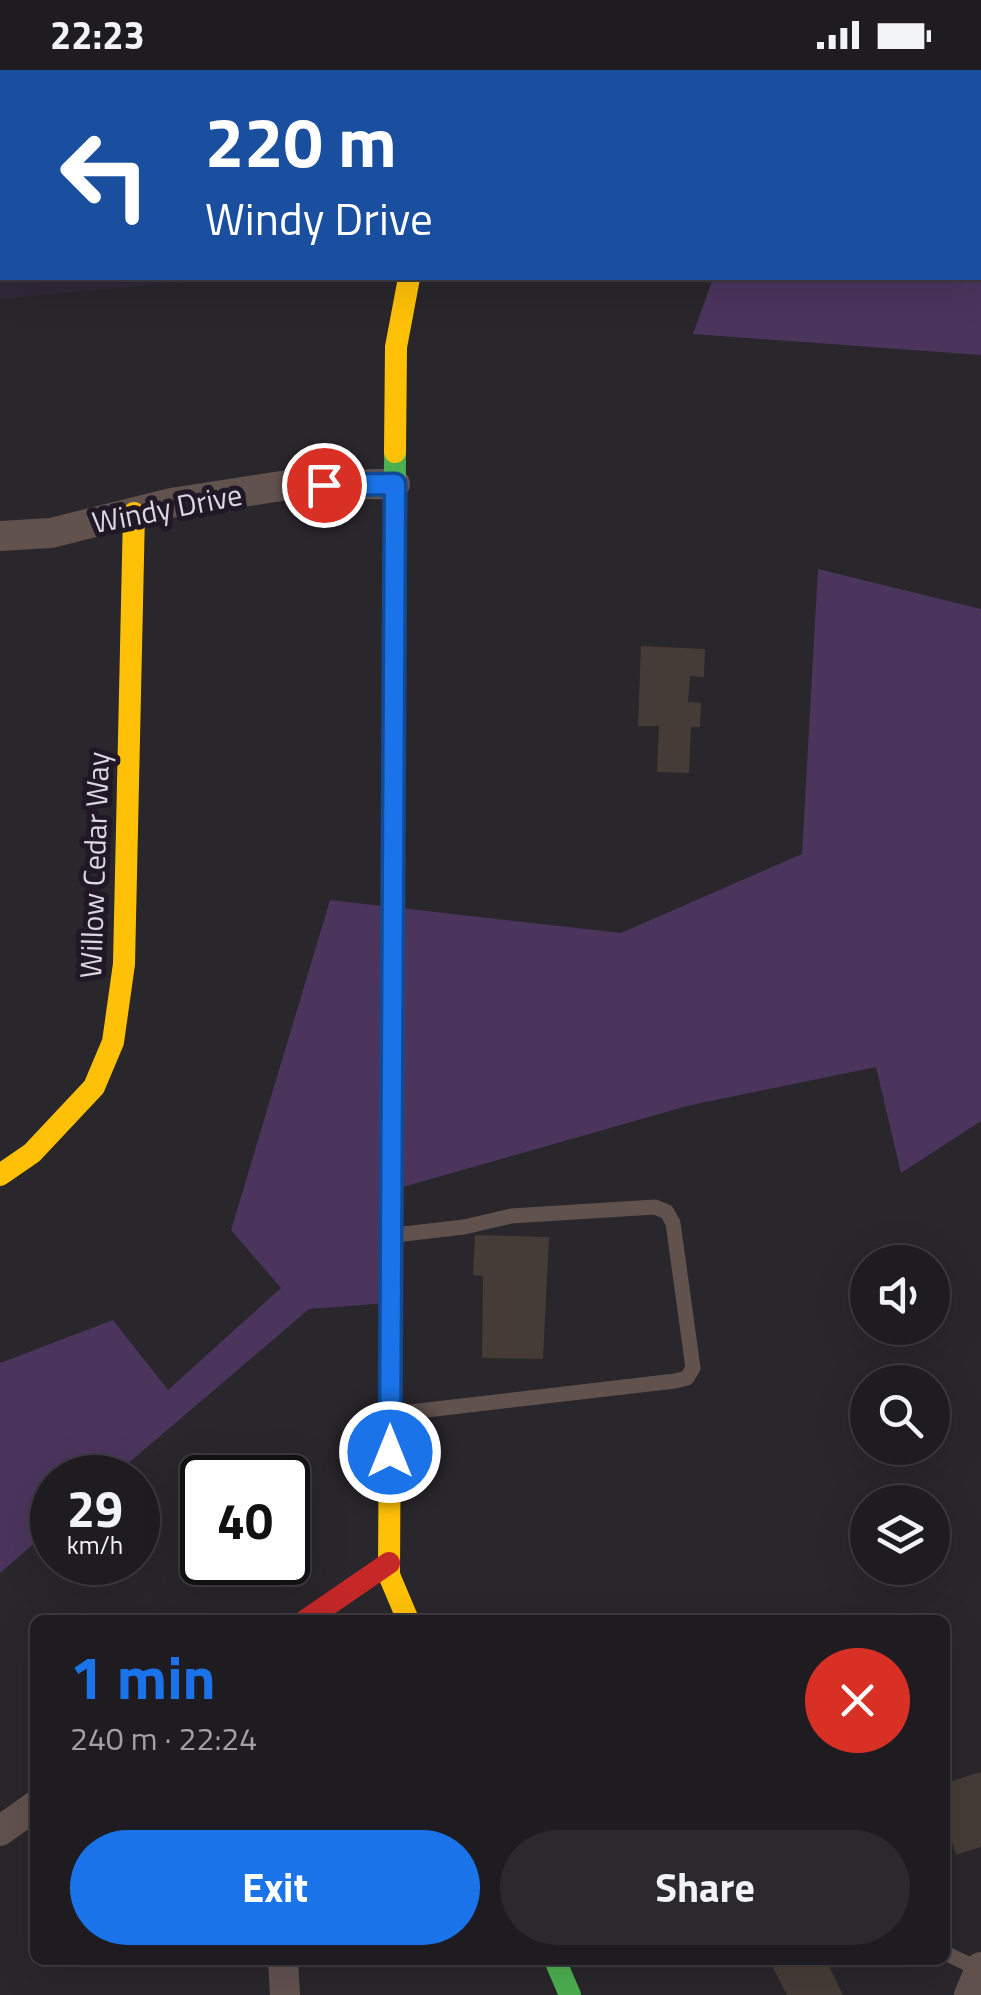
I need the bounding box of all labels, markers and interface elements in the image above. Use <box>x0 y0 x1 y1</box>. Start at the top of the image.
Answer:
text: 22:23 <box>50 6 145 64</box>
text: 220 m <box>205 88 397 194</box>
icon: left <box>40 110 170 240</box>
text: Windy Drive <box>205 184 433 252</box>
pin <box>282 443 367 528</box>
icon: arrive <box>297 458 352 513</box>
street label: Windy Drive <box>88 471 246 545</box>
street label: Willow Cedar Way <box>67 751 121 979</box>
map controls <box>850 1245 950 1585</box>
button: sound <box>850 1245 950 1345</box>
button: search <box>850 1365 950 1465</box>
position arrow <box>338 1400 442 1504</box>
speed limit sign: 40 <box>180 1455 310 1585</box>
text: 29 <box>67 1470 123 1546</box>
button: layers <box>850 1485 950 1585</box>
text: km/h <box>67 1526 123 1564</box>
text: 1 min <box>70 1631 216 1722</box>
button: close <box>805 1648 910 1753</box>
text: 240 m · 22:24 <box>70 1714 257 1762</box>
button: Exit <box>70 1830 480 1945</box>
button: Share <box>500 1830 910 1945</box>

